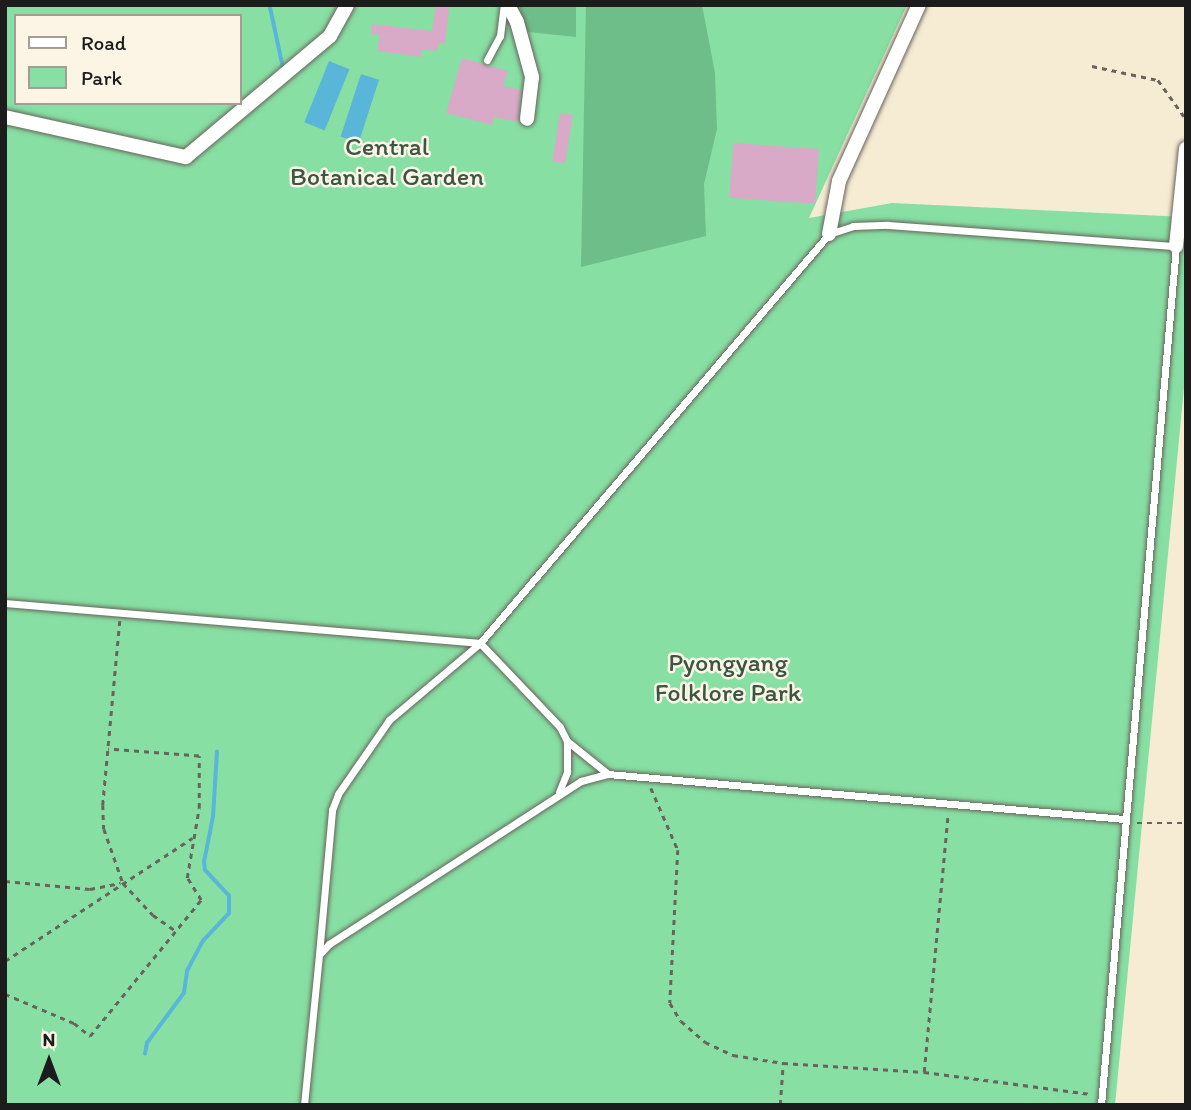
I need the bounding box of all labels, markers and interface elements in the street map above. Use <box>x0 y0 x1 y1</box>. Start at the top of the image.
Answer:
legend <box>14 14 242 105</box>
text: Road <box>81 30 126 55</box>
text: Park <box>81 65 122 90</box>
park label: Central Botanical Garden <box>290 131 484 192</box>
park label: Pyongyang Folklore Park <box>655 647 801 708</box>
north arrow <box>14 1026 84 1096</box>
text: N <box>43 1028 55 1051</box>

